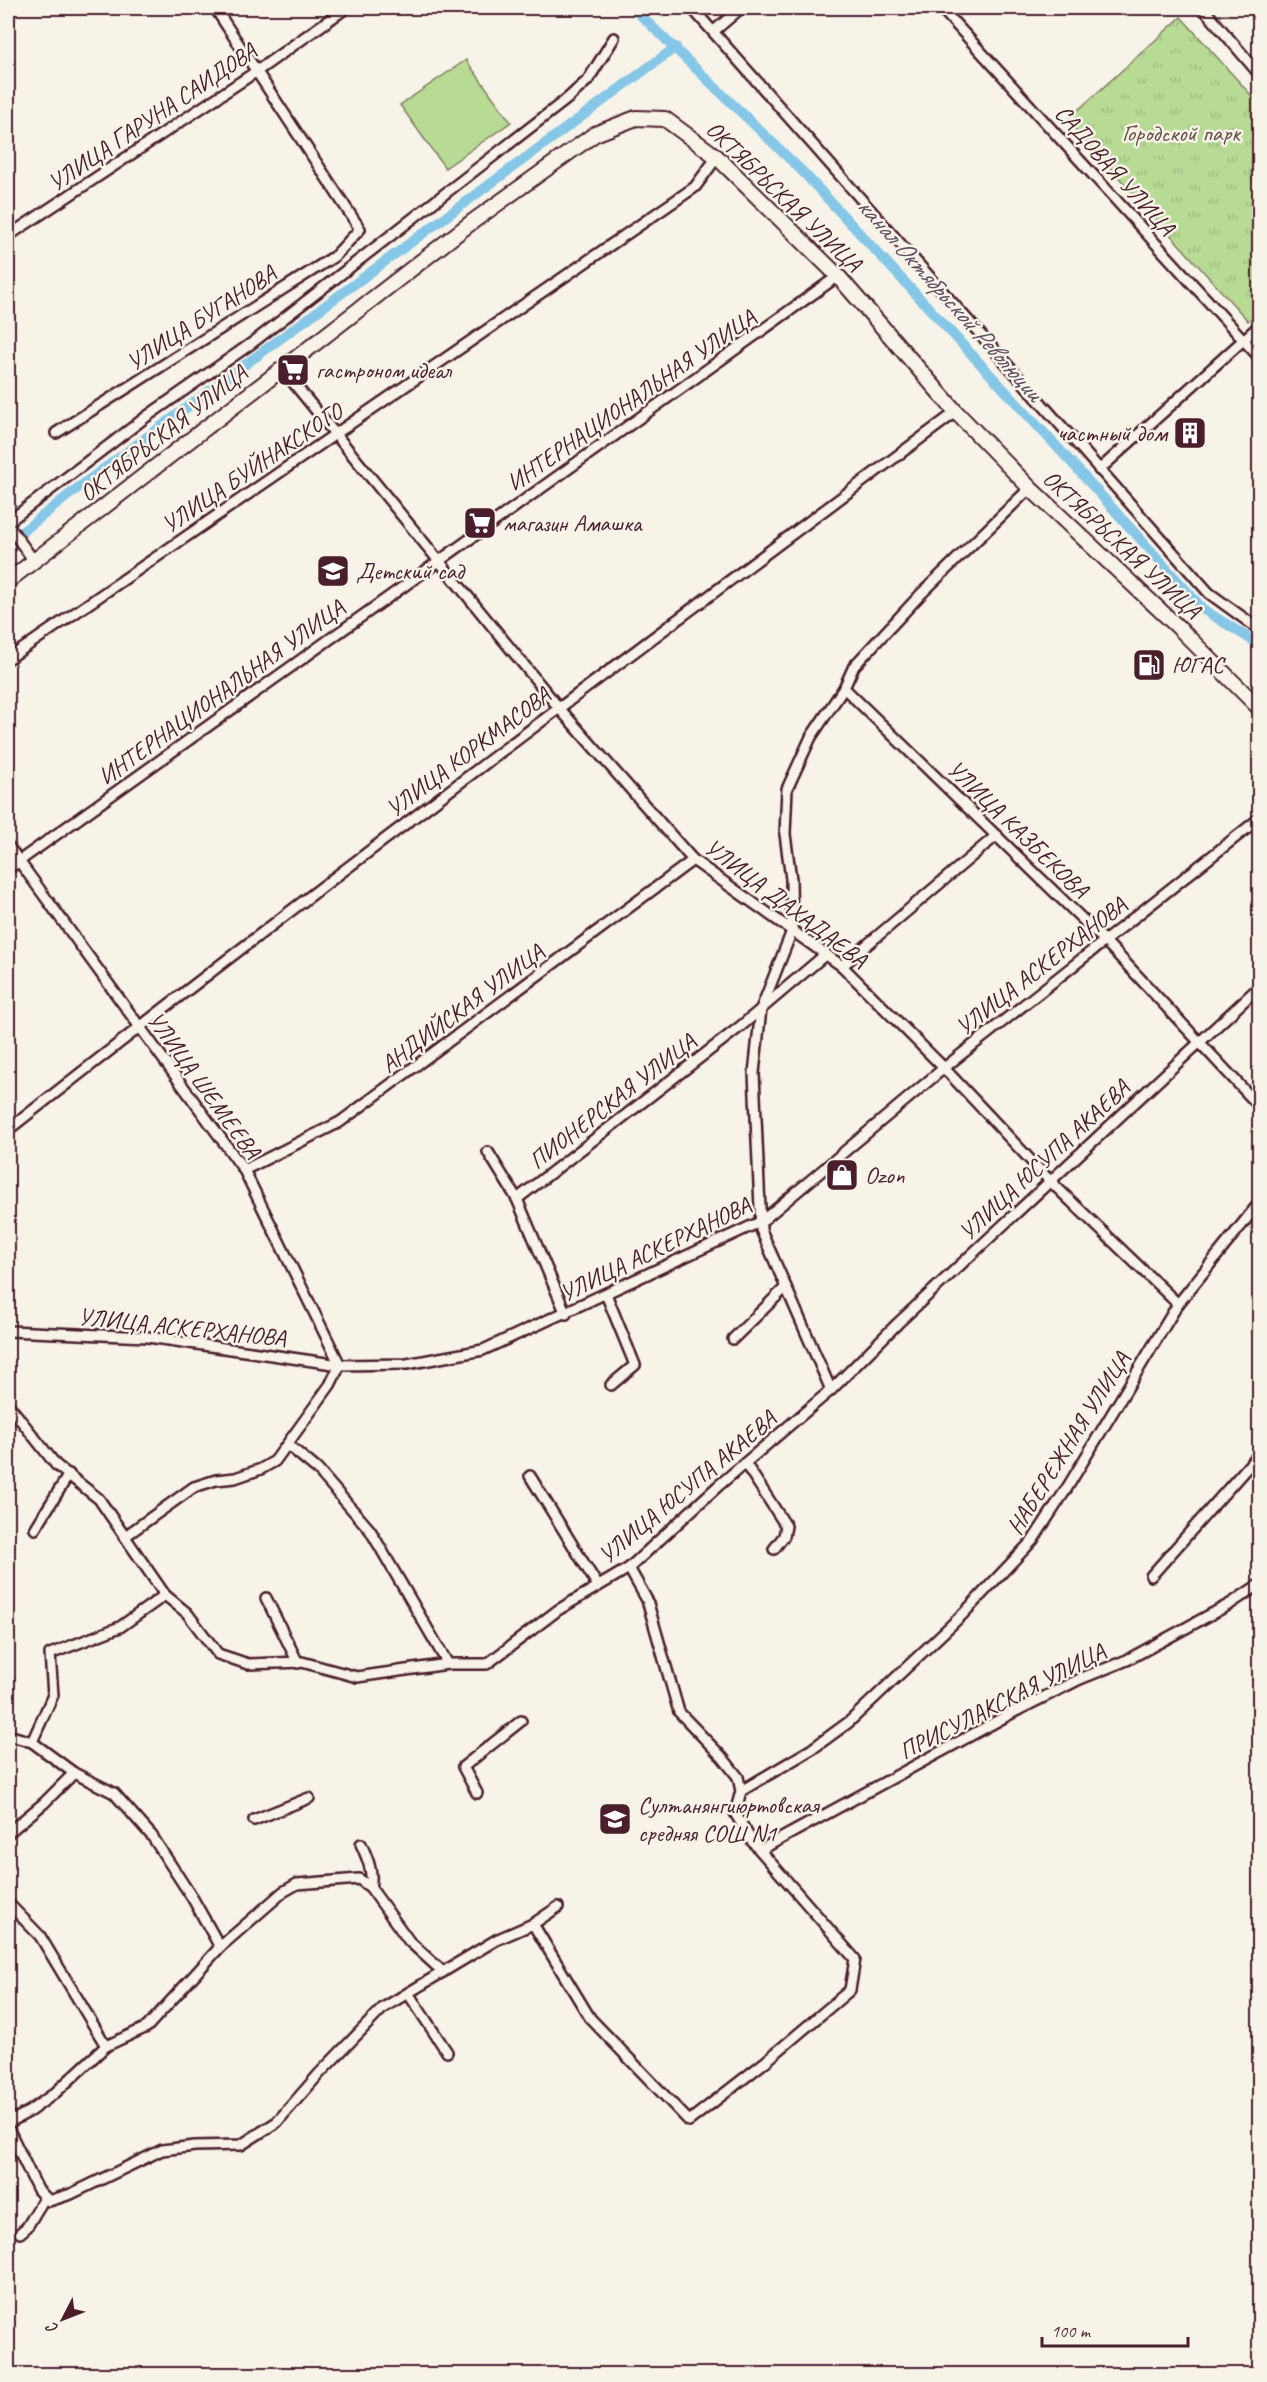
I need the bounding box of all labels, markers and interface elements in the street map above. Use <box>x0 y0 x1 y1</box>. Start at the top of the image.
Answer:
street label: УЛИЦА ГАРУНА САИДОВА <box>42 36 263 198</box>
street label: САДОВАЯ УЛИЦА <box>1048 98 1182 242</box>
street label: ОКТЯБРЬСКАЯ УЛИЦА <box>700 114 869 279</box>
park label: Городской парк <box>1122 118 1242 148</box>
water label: канал Октябрьской Революции <box>850 190 1052 410</box>
street label: УЛИЦА БУГАНОВА <box>121 258 282 377</box>
street label: ИНТЕРНАЦИОНАЛЬНАЯ УЛИЦА <box>501 302 762 498</box>
supermarket icon: гастроном идеал <box>275 352 311 388</box>
place label: гастроном идеал <box>316 355 453 385</box>
street label: ОКТЯБРЬСКАЯ УЛИЦА <box>73 358 254 508</box>
street label: УЛИЦА БУЙНАКСКОГО <box>156 395 351 540</box>
building icon: частный дом <box>1172 415 1208 451</box>
place label: частный дом <box>1057 418 1169 448</box>
street label: ОКТЯБРЬСКАЯ УЛИЦА <box>1037 463 1208 626</box>
supermarket icon: магазин Амашка <box>462 505 498 541</box>
place label: магазин Амашка <box>503 508 643 538</box>
school or university icon: Детский сад <box>315 553 351 589</box>
place label: Детский сад <box>356 556 466 586</box>
street label: ИНТЕРНАЦИОНАЛЬНАЯ УЛИЦА <box>92 592 351 791</box>
fuel station icon: ЮГАС <box>1131 647 1167 683</box>
place label: ЮГАС <box>1172 650 1227 680</box>
street label: УЛИЦА КОРКМАСОВА <box>380 680 557 824</box>
street label: УЛИЦА КАЗБЕКОВА <box>941 754 1096 905</box>
street label: УЛИЦА ДАХАДАЕВА <box>699 832 874 975</box>
street label: УЛИЦА АСКЕРХАНОВА <box>950 889 1133 1042</box>
street label: АНДИЙСКАЯ УЛИЦА <box>374 936 550 1079</box>
street label: УЛИЦА ШЕМЕЕВА <box>141 1006 268 1165</box>
street label: ПИОНЕРСКАЯ УЛИЦА <box>523 1026 702 1176</box>
street label: УЛИЦА ЮСУПА АКАЕВА <box>952 1072 1136 1247</box>
shop icon: Ozon <box>824 1157 860 1193</box>
place label: Ozon <box>865 1160 905 1190</box>
street label: УЛИЦА АСКЕРХАНОВА <box>555 1189 756 1308</box>
street label: УЛИЦА АСКЕРХАНОВА <box>77 1301 288 1353</box>
street label: НАБЕРЕЖНАЯ УЛИЦА <box>1000 1345 1137 1540</box>
street label: УЛИЦА ЮСУПА АКАЕВА <box>592 1403 783 1570</box>
street label: ПРИСУЛАКСКАЯ УЛИЦА <box>894 1636 1111 1766</box>
place label: Султанянгиюртовская средняя СОШ N1 <box>638 1790 820 1848</box>
school or university icon: Султанянгиюртовская средняя СОШ N1 <box>597 1801 633 1837</box>
north arrow <box>33 2289 93 2349</box>
scale bar <box>1042 2310 1188 2348</box>
text: С <box>41 2317 63 2338</box>
text: 100 m <box>1051 2320 1092 2342</box>

